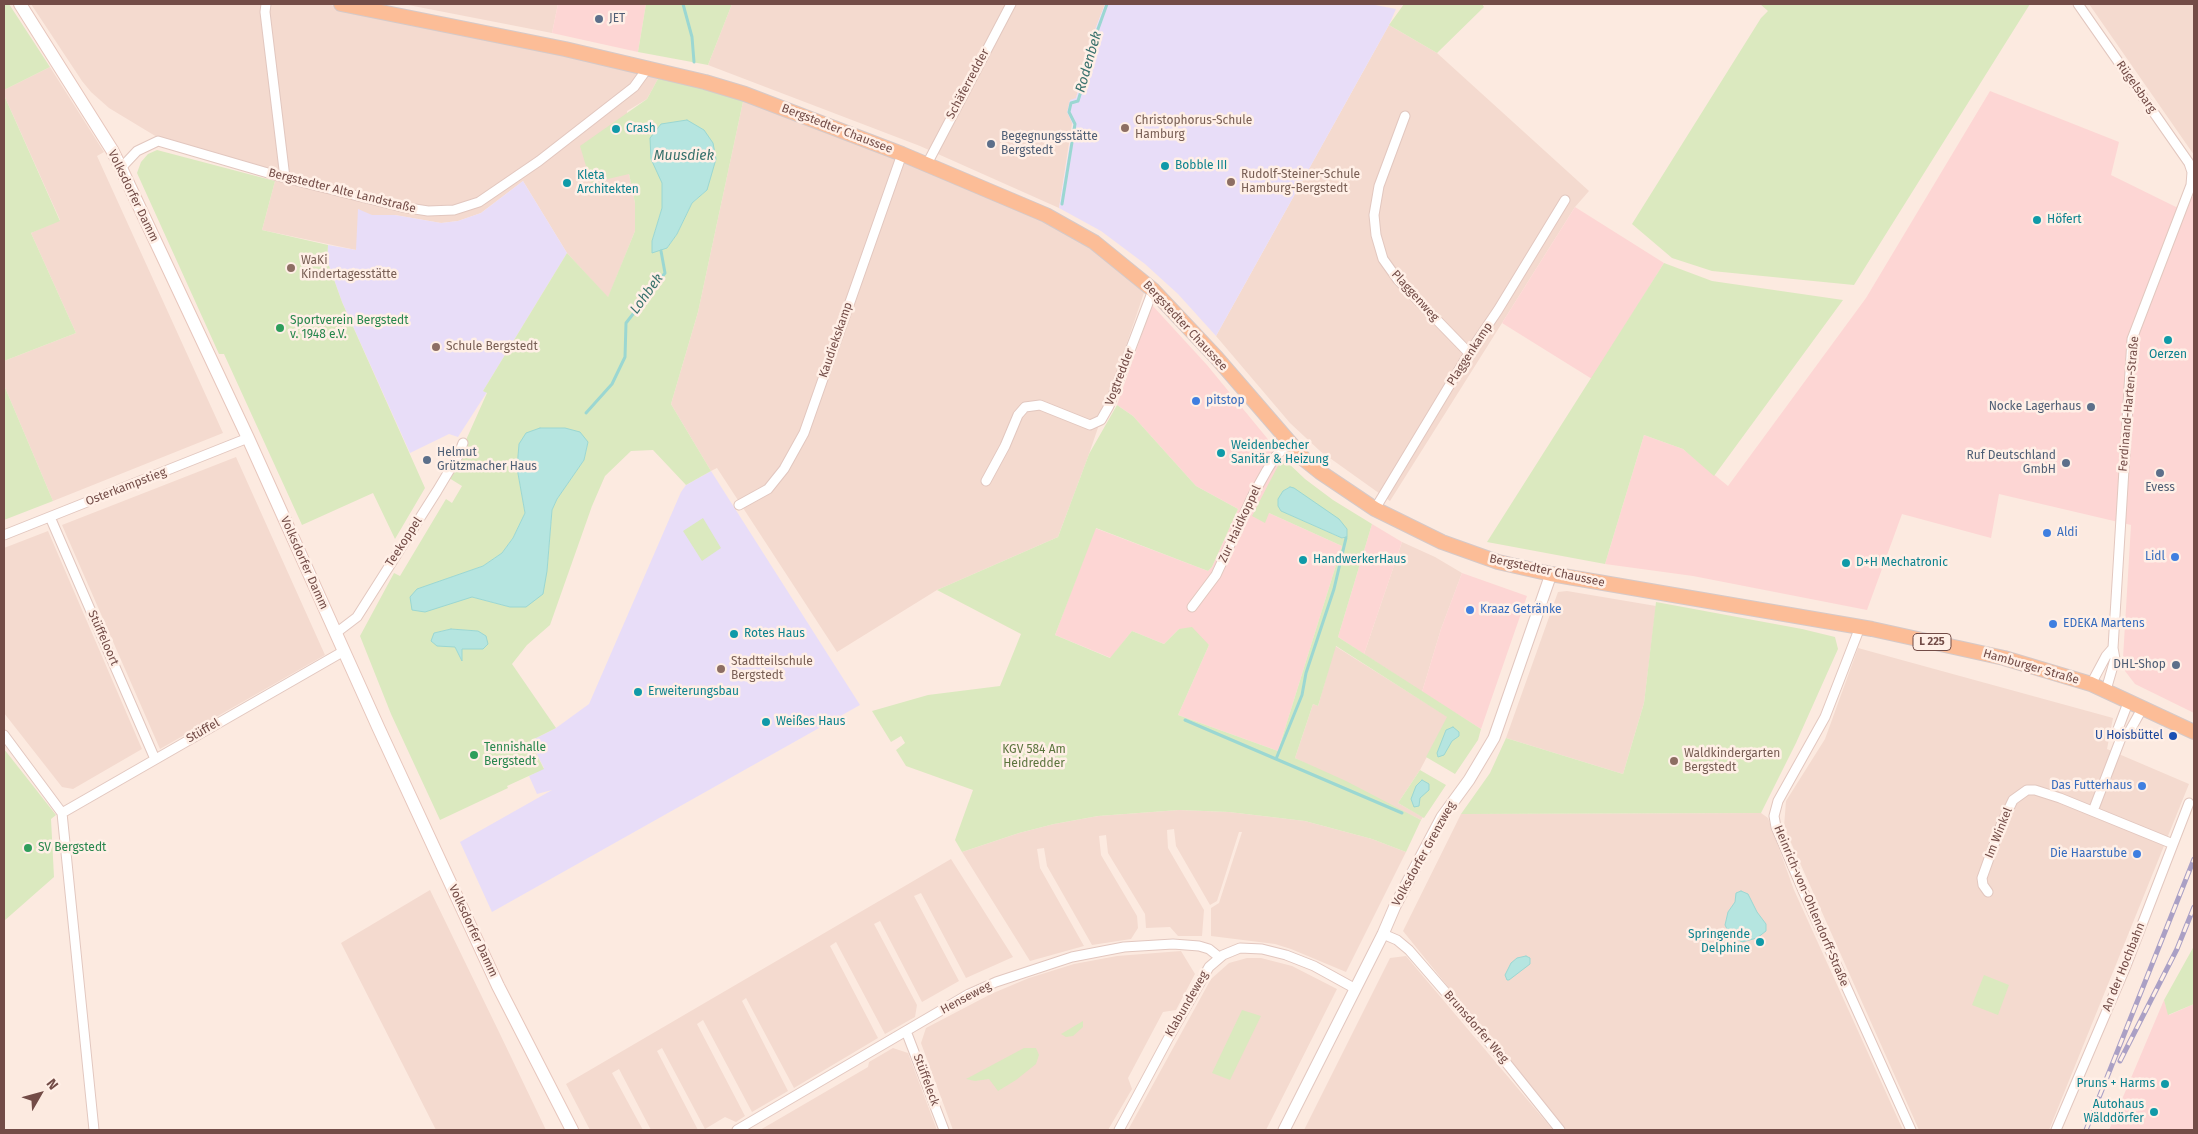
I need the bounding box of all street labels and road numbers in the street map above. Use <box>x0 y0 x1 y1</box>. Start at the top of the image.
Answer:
street label: Schäferredder <box>944 47 992 121</box>
street label: Rügelsbarg <box>2113 58 2159 116</box>
street label: Bergstedter Chaussee <box>779 101 895 157</box>
street label: Volksdorfer Damm <box>105 148 161 244</box>
street label: Bergstedter Alte Landstraße <box>267 166 417 216</box>
street label: Plaggenweg <box>1388 267 1442 325</box>
street label: Bergstedter Chaussee <box>1140 278 1230 374</box>
street label: Kaudiekskamp <box>816 300 856 380</box>
street label: Plaggenkamp <box>1444 320 1496 388</box>
street label: Ferdinand-Harten-Straße <box>2116 336 2142 472</box>
street label: Vogtredder <box>1102 346 1138 408</box>
street label: Osterkampstieg <box>84 465 168 509</box>
street label: Zur Haidkoppel <box>1216 483 1264 565</box>
street label: Volksdorfer Damm <box>277 514 331 612</box>
street label: Teekoppel <box>383 515 425 569</box>
street label: Bergstedter Chaussee <box>1488 552 1606 590</box>
street label: Stüffeloort <box>84 608 122 668</box>
road number: L 225 <box>1913 634 1951 650</box>
street label: Hamburger Straße <box>1981 646 2081 688</box>
street label: Stüffel <box>184 716 222 746</box>
street label: Volksdorfer Grenzweg <box>1389 799 1459 909</box>
street label: Im Winkel <box>1982 806 2016 860</box>
street label: Heinrich-von-Ohlendorff-Straße <box>1770 823 1852 989</box>
street label: Volksdorfer Damm <box>445 882 501 980</box>
street label: An der Hochbahn <box>2100 921 2148 1013</box>
street label: Klabundeweg <box>1162 969 1212 1039</box>
street label: Henseweg <box>938 979 994 1017</box>
street label: Brunsdorfer Weg <box>1441 988 1511 1066</box>
street label: Stüffeleck <box>910 1052 942 1108</box>

